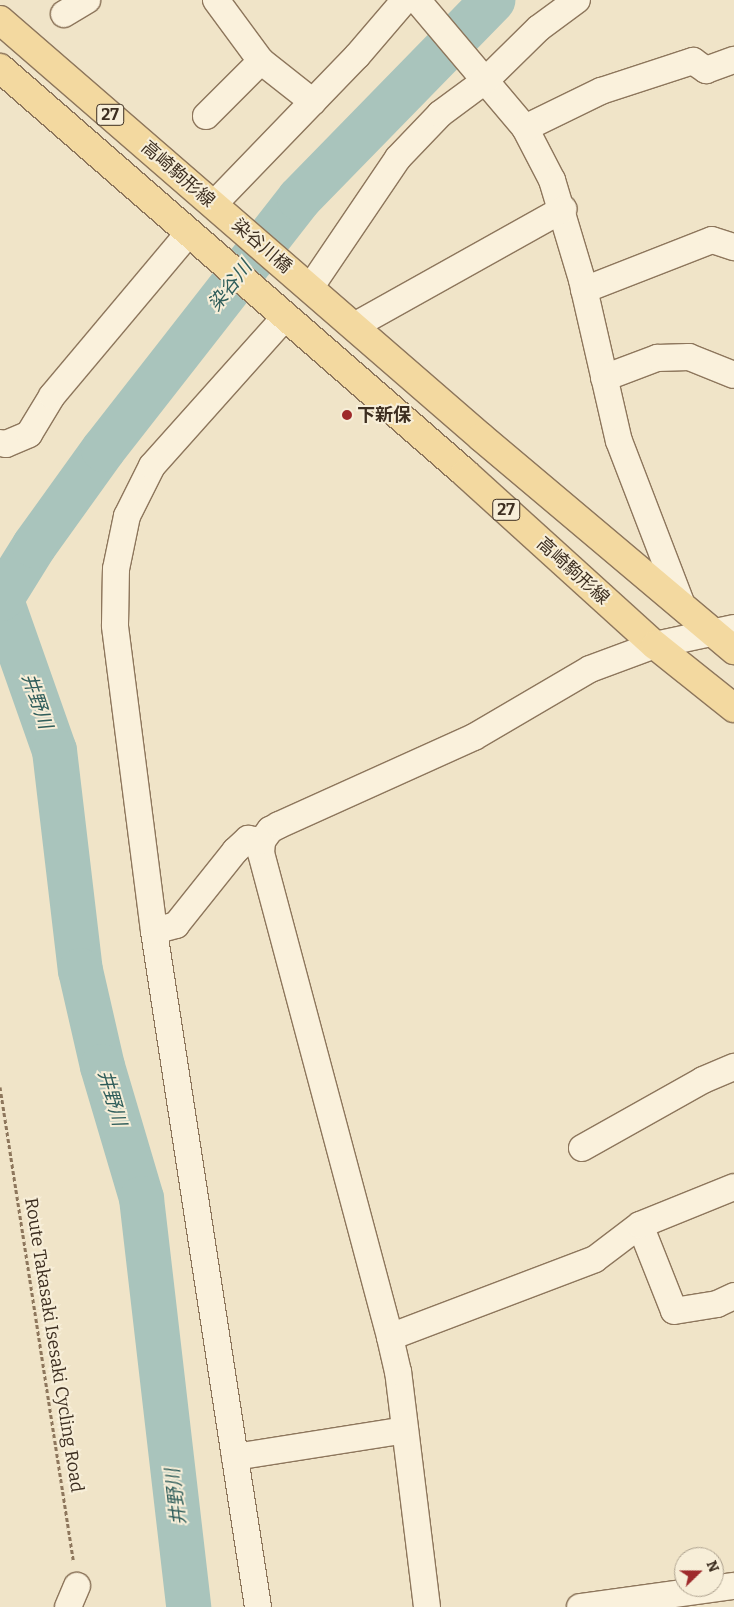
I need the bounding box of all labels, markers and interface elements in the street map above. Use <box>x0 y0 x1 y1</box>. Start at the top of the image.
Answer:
road number: 27 <box>95 102 125 128</box>
street label: 高崎駒形線 <box>137 136 219 212</box>
street label: 染谷川橋 <box>228 214 296 278</box>
water label: 染谷川 <box>203 257 257 315</box>
place label: 下新保 <box>357 404 411 426</box>
marker: 下新保 <box>341 409 353 421</box>
road number: 27 <box>491 496 521 524</box>
street label: 高崎駒形線 <box>532 533 614 609</box>
water label: 井野川 <box>17 670 57 732</box>
water label: 井野川 <box>93 1067 131 1129</box>
street label: Route Takasaki Isesaki Cycling Road <box>20 1196 88 1494</box>
water label: 井野川 <box>161 1467 191 1527</box>
north arrow <box>674 1547 724 1597</box>
text: N <box>703 1558 722 1575</box>

